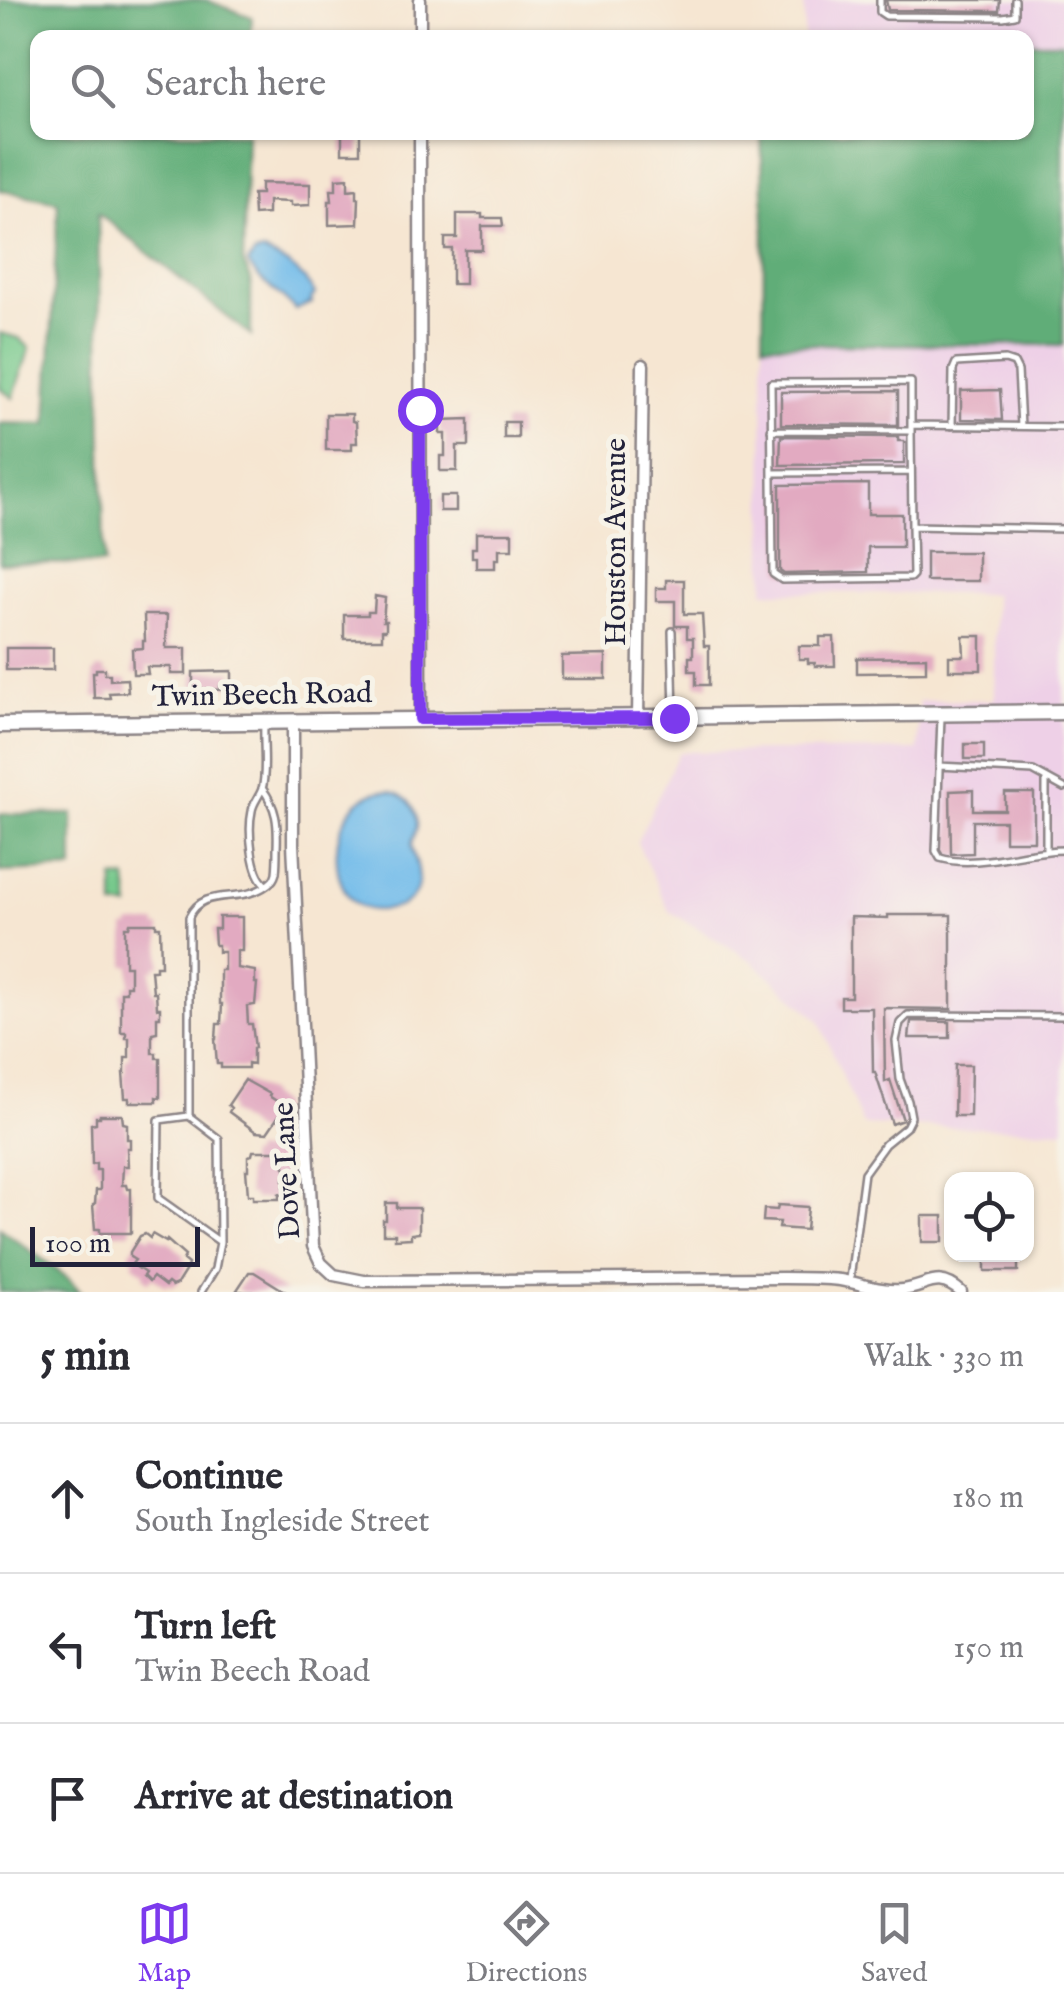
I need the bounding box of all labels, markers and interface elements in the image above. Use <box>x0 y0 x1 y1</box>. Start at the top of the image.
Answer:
search box <box>30 30 1034 140</box>
icon: search <box>65 58 120 113</box>
text: Search here <box>145 61 326 109</box>
route start <box>398 388 444 434</box>
street label: Houston Avenue <box>598 438 636 646</box>
street label: Twin Beech Road <box>152 675 373 717</box>
route end <box>652 696 698 742</box>
street label: Dove Lane <box>265 1101 311 1241</box>
map controls <box>944 1172 1034 1262</box>
button: locate <box>944 1172 1034 1262</box>
scale bar <box>30 1222 200 1266</box>
text: 100 m <box>45 1227 111 1262</box>
text: 5 min <box>40 1331 130 1384</box>
text: Walk · 330 m <box>863 1337 1024 1378</box>
text: Continue <box>135 1454 283 1502</box>
icon: ahead <box>40 1471 95 1526</box>
text: 180 m <box>952 1478 1024 1519</box>
text: South Ingleside Street <box>135 1502 430 1543</box>
text: Turn left <box>135 1604 276 1652</box>
icon: left <box>40 1621 95 1676</box>
text: 150 m <box>953 1628 1024 1669</box>
text: Twin Beech Road <box>135 1652 370 1693</box>
icon: arrive <box>40 1771 95 1826</box>
text: Arrive at destination <box>135 1774 453 1822</box>
tab: Map <box>137 1896 192 1991</box>
tab: Directions <box>465 1896 587 1991</box>
tab: Saved <box>861 1896 927 1991</box>

